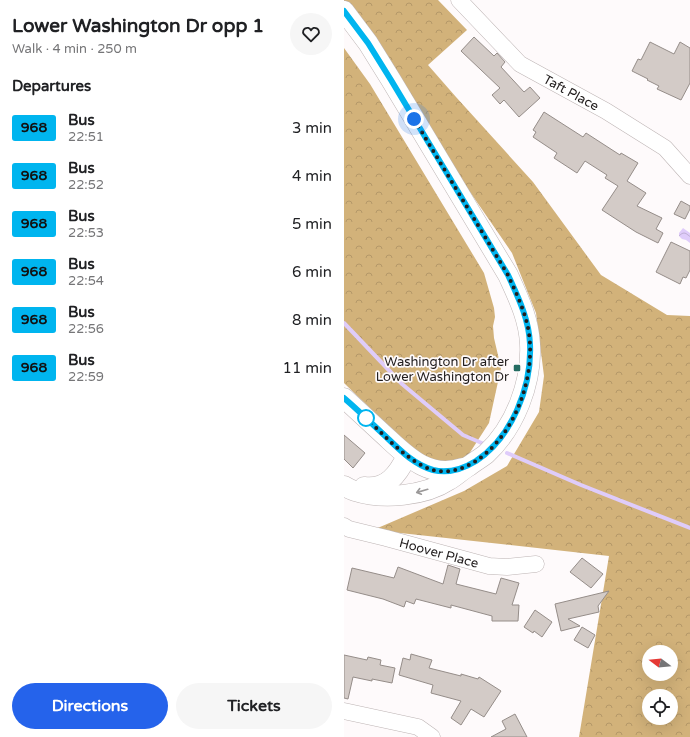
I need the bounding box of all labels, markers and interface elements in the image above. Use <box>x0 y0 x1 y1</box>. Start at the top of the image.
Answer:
button: heart <box>290 13 332 55</box>
text: Lower Washington Dr opp 1 <box>12 15 264 37</box>
text: Walk · 4 min · 250 m <box>12 41 137 57</box>
street label: Taft Place <box>540 71 601 115</box>
text: Departures <box>12 77 91 95</box>
your location <box>404 109 424 129</box>
text: Bus <box>68 111 95 129</box>
text: 968 <box>21 119 47 136</box>
text: 3 min <box>292 119 332 137</box>
text: 22:51 <box>68 129 104 145</box>
text: Bus <box>68 159 95 177</box>
text: 968 <box>21 167 47 184</box>
text: 4 min <box>292 167 332 185</box>
text: 22:52 <box>68 177 104 193</box>
text: Bus <box>68 207 95 225</box>
text: 968 <box>21 215 47 232</box>
text: 5 min <box>292 215 332 233</box>
text: 22:53 <box>68 225 104 241</box>
text: Bus <box>68 255 95 273</box>
text: 968 <box>21 263 47 280</box>
text: 6 min <box>292 263 332 281</box>
text: 22:54 <box>68 273 104 289</box>
text: Bus <box>68 303 95 321</box>
text: 968 <box>21 311 47 328</box>
text: 8 min <box>292 311 332 329</box>
text: 22:56 <box>68 321 104 337</box>
text: Bus <box>68 351 95 369</box>
place label: Washington Dr after Lower Washington Dr <box>376 354 509 385</box>
text: 968 <box>21 359 47 376</box>
text: 11 min <box>283 359 332 377</box>
marker: Washington Dr after Lower Washington Dr <box>512 363 522 373</box>
text: 22:59 <box>68 369 104 385</box>
unlabelled marker <box>357 409 375 427</box>
one-way arrow <box>416 488 429 495</box>
street label: Hoover Place <box>398 535 480 572</box>
north arrow <box>642 645 678 681</box>
map controls <box>642 645 678 725</box>
button: Directions <box>12 683 168 729</box>
button: Tickets <box>176 683 332 729</box>
button: locate <box>642 689 678 725</box>

